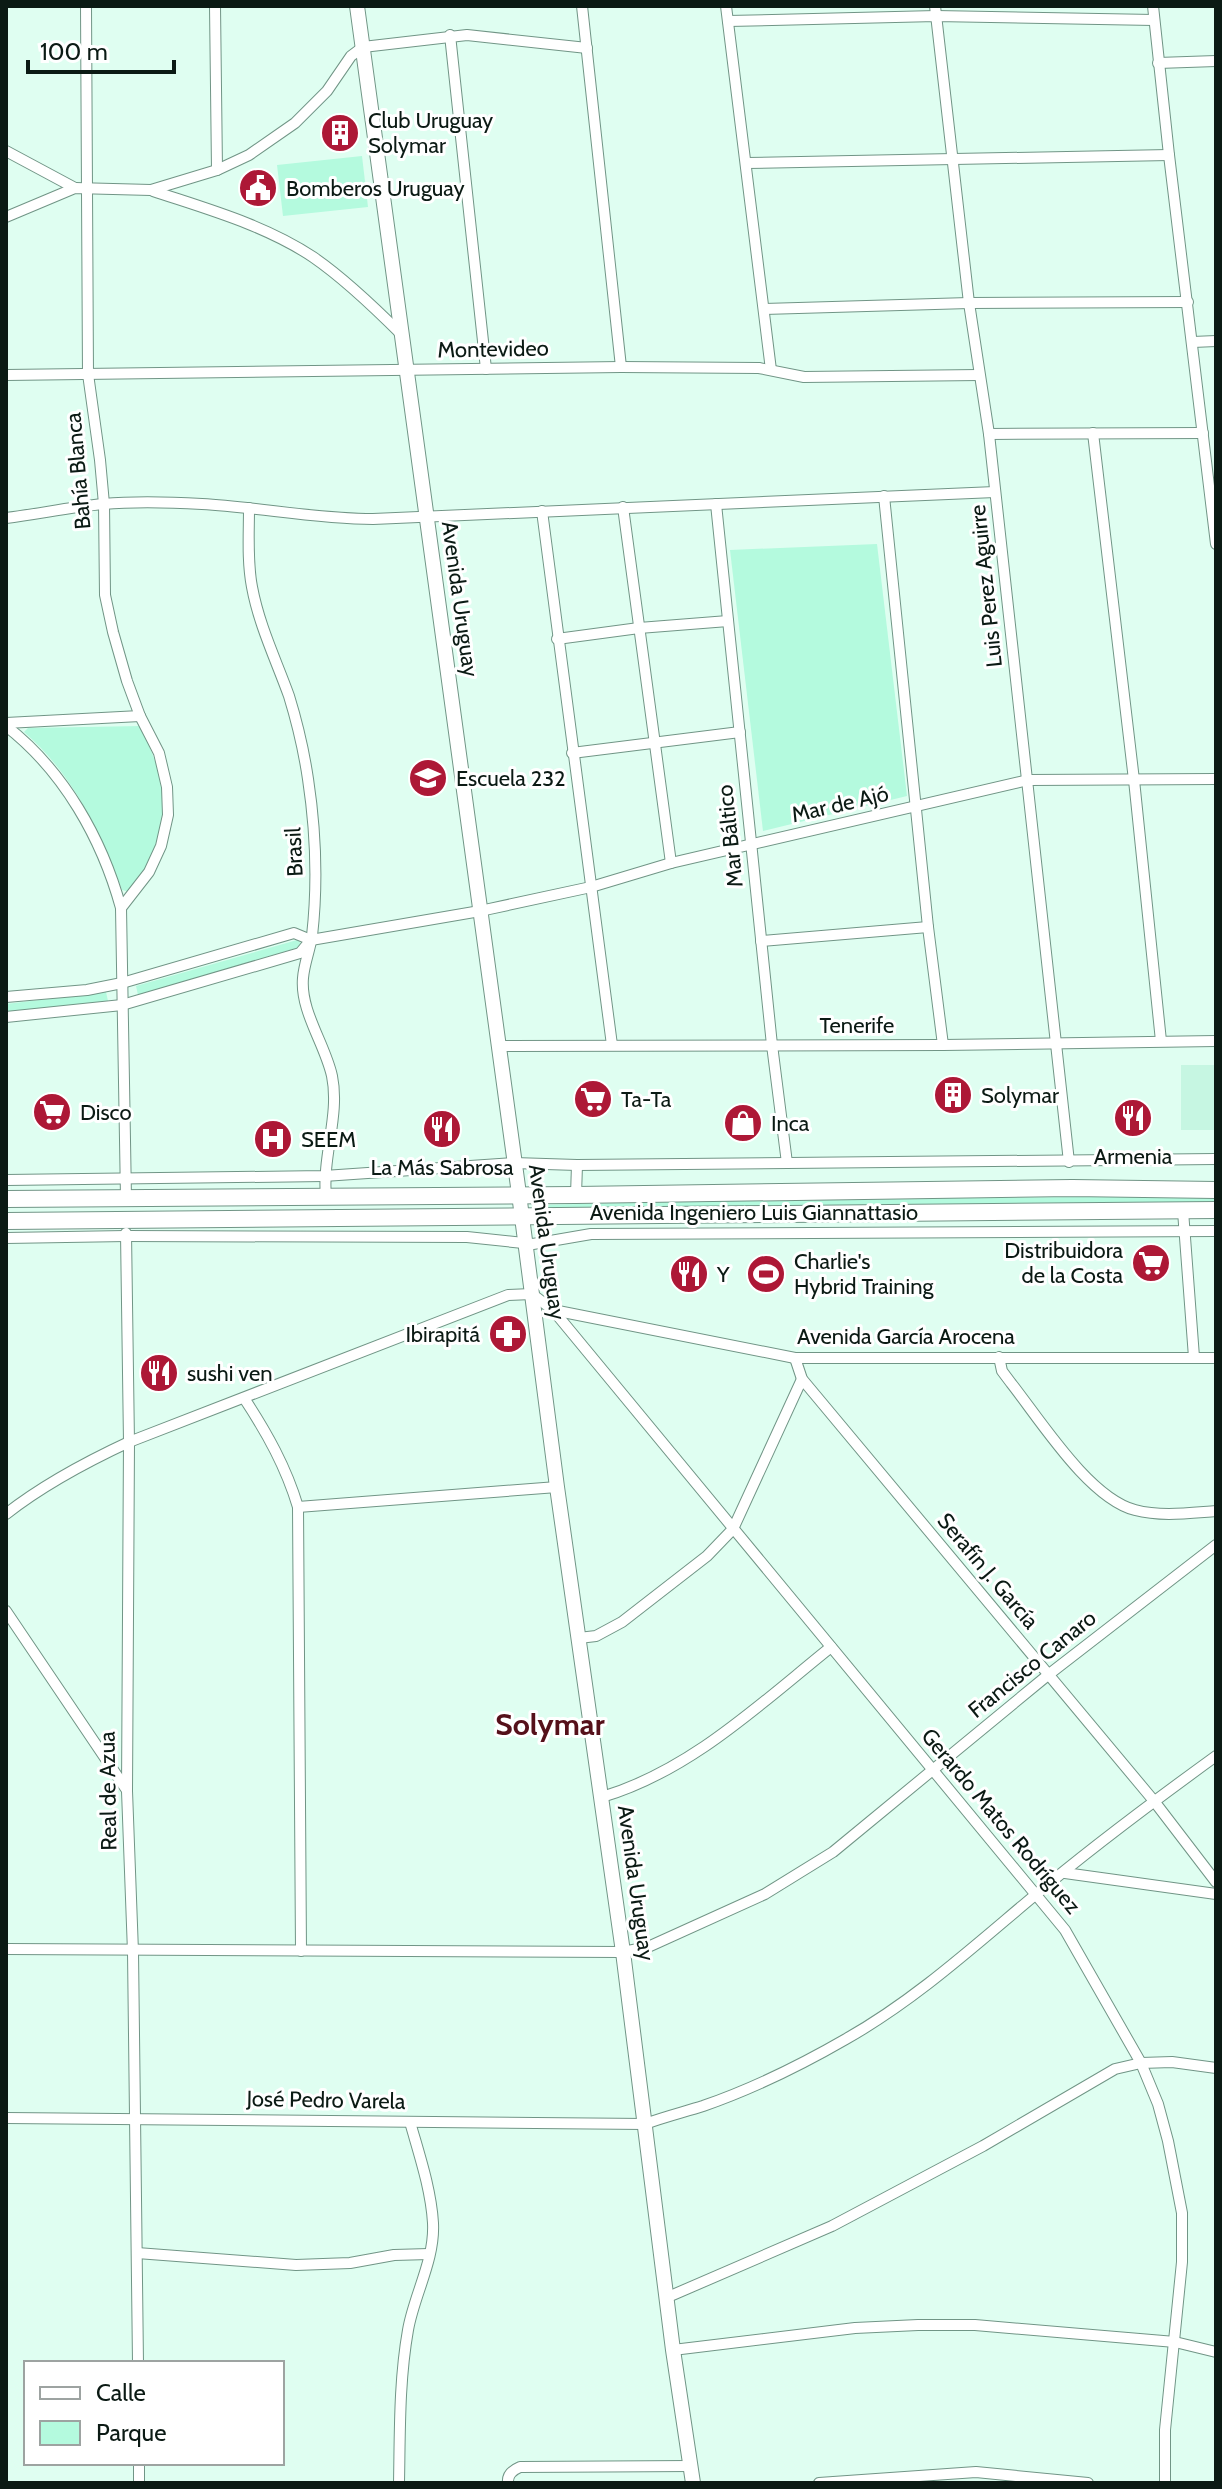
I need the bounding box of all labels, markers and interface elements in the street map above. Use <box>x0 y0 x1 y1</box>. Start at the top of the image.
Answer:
scale bar <box>28 24 174 74</box>
text: 100 m <box>40 37 108 66</box>
place label: Club Uruguay Solymar <box>368 107 493 159</box>
building icon: Club Uruguay Solymar <box>319 112 361 154</box>
public building icon: Bomberos Uruguay <box>237 167 279 209</box>
place label: Bomberos Uruguay <box>286 175 465 202</box>
street label: Montevideo <box>437 335 549 363</box>
street label: Bahía Blanca <box>59 411 97 531</box>
street label: Luis Perez Aguirre <box>964 503 1008 669</box>
street label: Avenida Uruguay <box>436 519 484 679</box>
school or university icon: Escuela 232 <box>407 757 449 799</box>
place label: Escuela 232 <box>456 765 566 792</box>
street label: Mar de Ajó <box>789 780 891 828</box>
street label: Mar Báltico <box>711 783 749 889</box>
street label: Brasil <box>279 826 309 877</box>
street label: Tenerife <box>820 1012 894 1039</box>
building icon: Solymar <box>932 1074 974 1116</box>
supermarket icon: Ta-Ta <box>572 1078 614 1120</box>
place label: Solymar <box>981 1082 1059 1109</box>
place label: Ta-Ta <box>621 1086 672 1113</box>
supermarket icon: Disco <box>31 1091 73 1133</box>
restaurant icon: Armenia <box>1112 1097 1154 1139</box>
place label: Disco <box>80 1099 132 1126</box>
shop icon: Inca <box>722 1102 764 1144</box>
restaurant icon: La Más Sabrosa <box>421 1108 463 1150</box>
place label: Inca <box>771 1110 810 1137</box>
hospital icon: SEEM <box>252 1118 294 1160</box>
place label: SEEM <box>301 1126 356 1153</box>
place label: Armenia <box>1094 1143 1173 1170</box>
place label: La Más Sabrosa <box>371 1154 514 1181</box>
street label: Avenida Uruguay <box>523 1162 571 1322</box>
street label: Avenida Ingeniero Luis Giannattasio <box>590 1199 918 1226</box>
place label: Distribuidora de la Costa <box>1004 1237 1123 1289</box>
supermarket icon: Distribuidora de la Costa <box>1130 1242 1172 1284</box>
place label: Charlie's Hybrid Training <box>794 1248 935 1300</box>
restaurant icon: Y <box>668 1253 710 1295</box>
sports icon: Charlie's Hybrid Training <box>745 1253 787 1295</box>
place label: Y <box>716 1261 730 1288</box>
pharmacy icon: Ibirapitá <box>487 1313 529 1355</box>
place label: Ibirapitá <box>405 1321 480 1348</box>
street label: Avenida García Arocena <box>797 1323 1015 1350</box>
restaurant icon: sushi ven <box>138 1352 180 1394</box>
place label: sushi ven <box>187 1360 272 1387</box>
street label: Serafín J. García <box>932 1508 1045 1635</box>
street label: Francisco Canaro <box>963 1604 1101 1724</box>
district label: Solymar <box>495 1706 605 1743</box>
street label: Gerardo Matos Rodríguez <box>916 1723 1086 1919</box>
street label: Real de Azua <box>93 1731 123 1851</box>
street label: Avenida Uruguay <box>612 1803 660 1963</box>
street label: José Pedro Varela <box>245 2085 406 2115</box>
legend <box>24 2361 284 2465</box>
text: Calle <box>96 2378 146 2407</box>
text: Parque <box>96 2418 166 2447</box>

